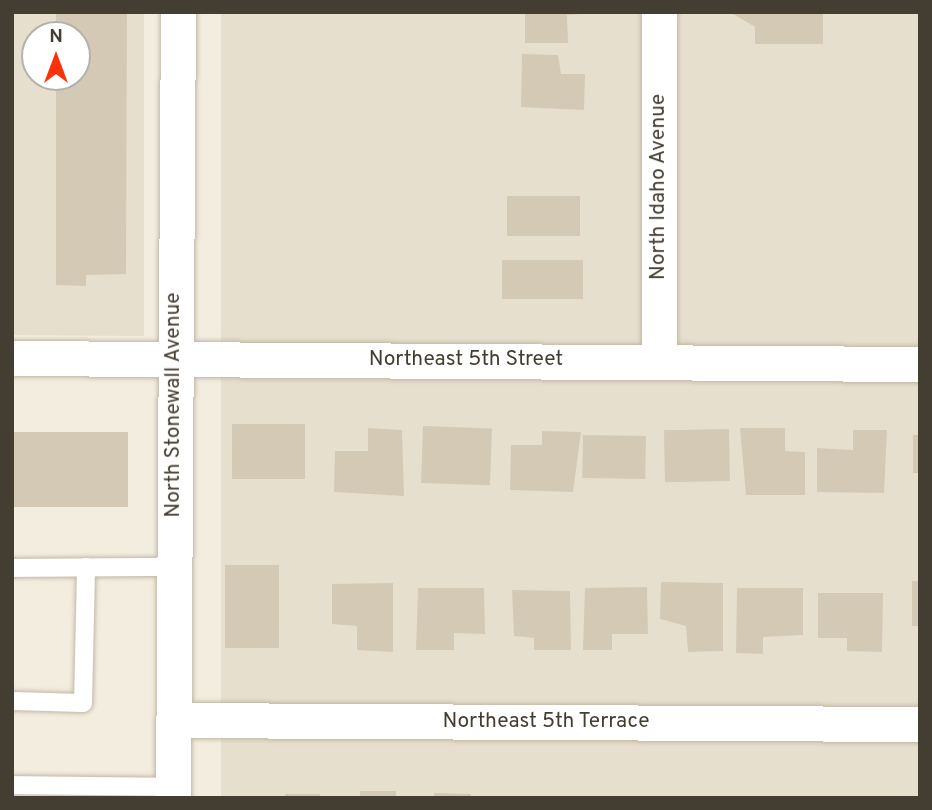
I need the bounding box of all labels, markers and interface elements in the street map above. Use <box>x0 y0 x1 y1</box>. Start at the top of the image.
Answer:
north arrow <box>21 21 91 91</box>
text: N <box>49 25 63 49</box>
street label: North Idaho Avenue <box>646 93 672 281</box>
street label: North Stonewall Avenue <box>161 292 187 518</box>
street label: Northeast 5th Street <box>369 347 563 373</box>
street label: Northeast 5th Terrace <box>442 709 650 735</box>

